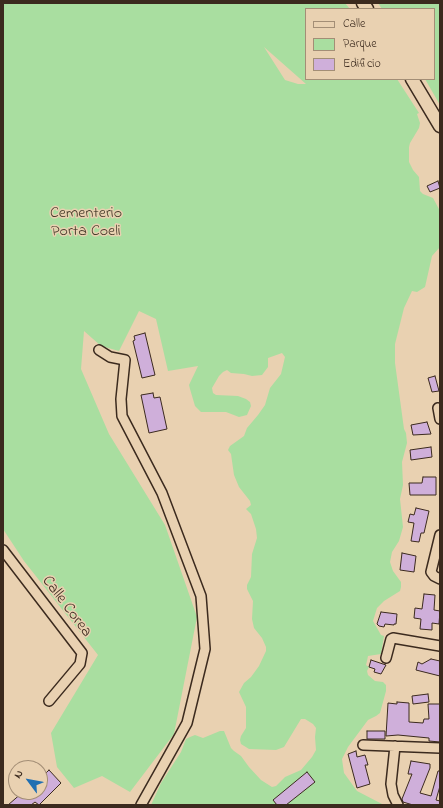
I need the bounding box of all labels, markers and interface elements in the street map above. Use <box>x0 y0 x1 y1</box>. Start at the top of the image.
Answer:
legend <box>305 8 435 80</box>
text: Calle <box>343 15 365 33</box>
text: Parque <box>343 35 377 53</box>
text: Edificio <box>343 55 381 73</box>
park label: Cementerio Porta Coeli <box>50 204 122 242</box>
street label: Calle Corea <box>37 573 95 641</box>
north arrow <box>8 760 48 800</box>
text: N <box>10 767 27 782</box>

